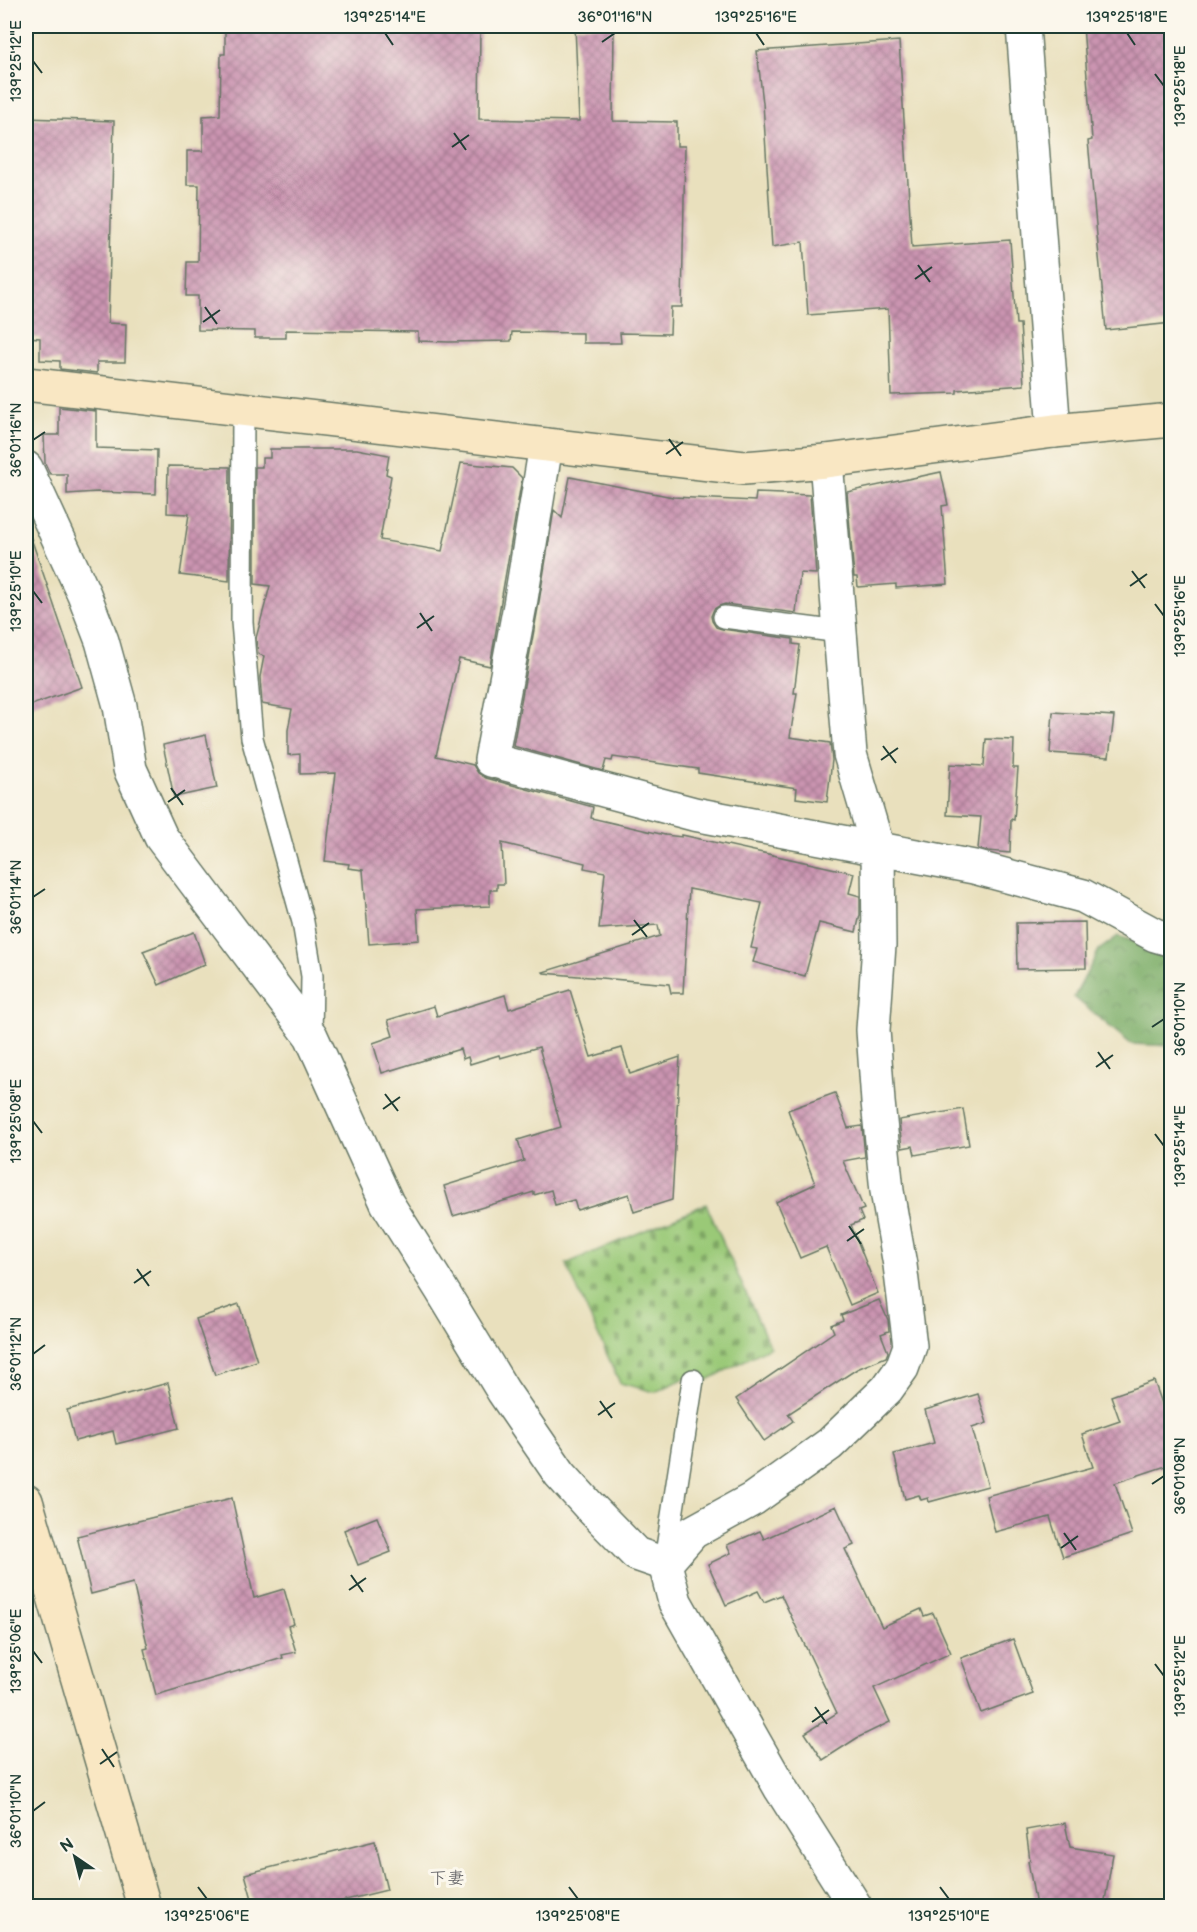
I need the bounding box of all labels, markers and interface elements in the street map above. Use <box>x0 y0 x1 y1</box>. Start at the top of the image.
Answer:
text: 139°25'14"E <box>344 8 426 27</box>
text: 36°01'16"N <box>578 8 652 27</box>
text: 139°25'16"E <box>715 8 797 27</box>
text: 139°25'18"E <box>1086 8 1168 27</box>
text: 139°25'12"E <box>7 20 26 102</box>
text: 139°25'18"E <box>1171 45 1190 127</box>
text: 36°01'16"N <box>7 403 26 477</box>
text: 139°25'10"E <box>7 550 26 632</box>
text: 139°25'16"E <box>1171 575 1190 657</box>
text: 36°01'14"N <box>7 860 26 934</box>
text: 36°01'10"N <box>1171 982 1190 1056</box>
text: 139°25'08"E <box>7 1079 26 1163</box>
text: 139°25'14"E <box>1171 1105 1190 1187</box>
text: 36°01'12"N <box>7 1317 26 1391</box>
text: 36°01'08"N <box>1171 1437 1190 1515</box>
text: 139°25'06"E <box>7 1608 26 1693</box>
text: 139°25'12"E <box>1171 1635 1190 1717</box>
text: 36°01'10"N <box>7 1774 26 1848</box>
north arrow <box>45 1827 105 1887</box>
text: N <box>57 1835 78 1857</box>
district label: 下妻 <box>429 1868 465 1889</box>
text: 139°25'06"E <box>165 1907 250 1926</box>
text: 139°25'08"E <box>536 1907 620 1926</box>
text: 139°25'10"E <box>908 1907 990 1926</box>

